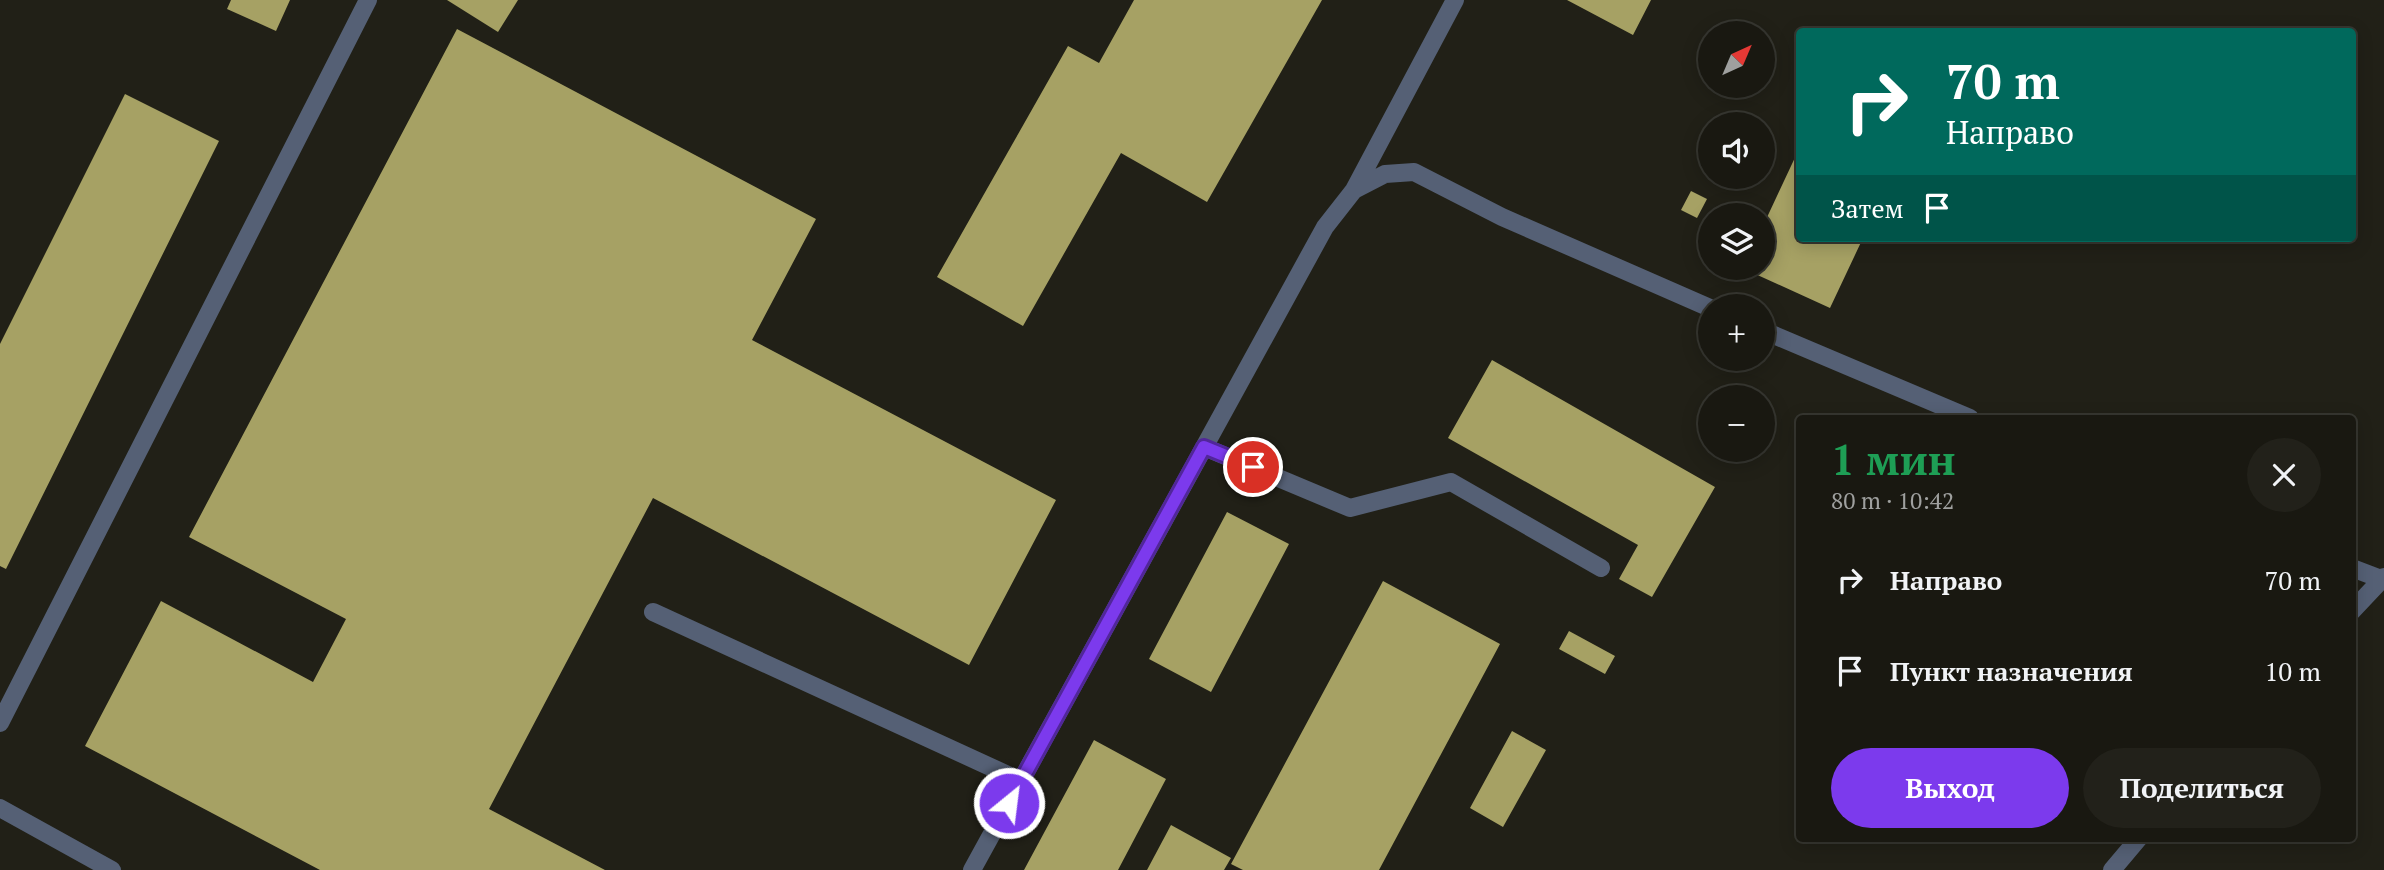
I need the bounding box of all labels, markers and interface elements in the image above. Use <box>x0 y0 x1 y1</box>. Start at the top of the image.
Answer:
north arrow <box>1698 21 1774 98</box>
map controls <box>1698 21 1775 462</box>
text: 70 m <box>1946 48 2060 113</box>
icon: right <box>1831 56 1922 147</box>
text: Направо <box>1946 111 2074 153</box>
button: sound <box>1698 112 1775 189</box>
icon: arrive <box>1918 189 1956 227</box>
text: Затем <box>1831 191 1904 225</box>
button: layers <box>1698 203 1775 280</box>
button: + <box>1698 294 1775 371</box>
button: − <box>1698 385 1775 462</box>
text: 1 мин <box>1831 431 1956 487</box>
pin <box>1223 437 1283 497</box>
button: close <box>2247 438 2321 512</box>
icon: arrive <box>1234 448 1272 486</box>
text: 80 m · 10:42 <box>1831 485 1954 516</box>
icon: right <box>1831 561 1869 599</box>
text: Направо <box>1890 563 2002 597</box>
text: 70 m <box>2265 563 2321 597</box>
icon: arrive <box>1831 652 1869 690</box>
text: Пункт назначения <box>1890 654 2133 688</box>
text: 10 m <box>2265 654 2321 688</box>
button: Выход <box>1831 748 2069 828</box>
button: Поделиться <box>2083 748 2321 828</box>
position arrow <box>972 766 1046 840</box>

